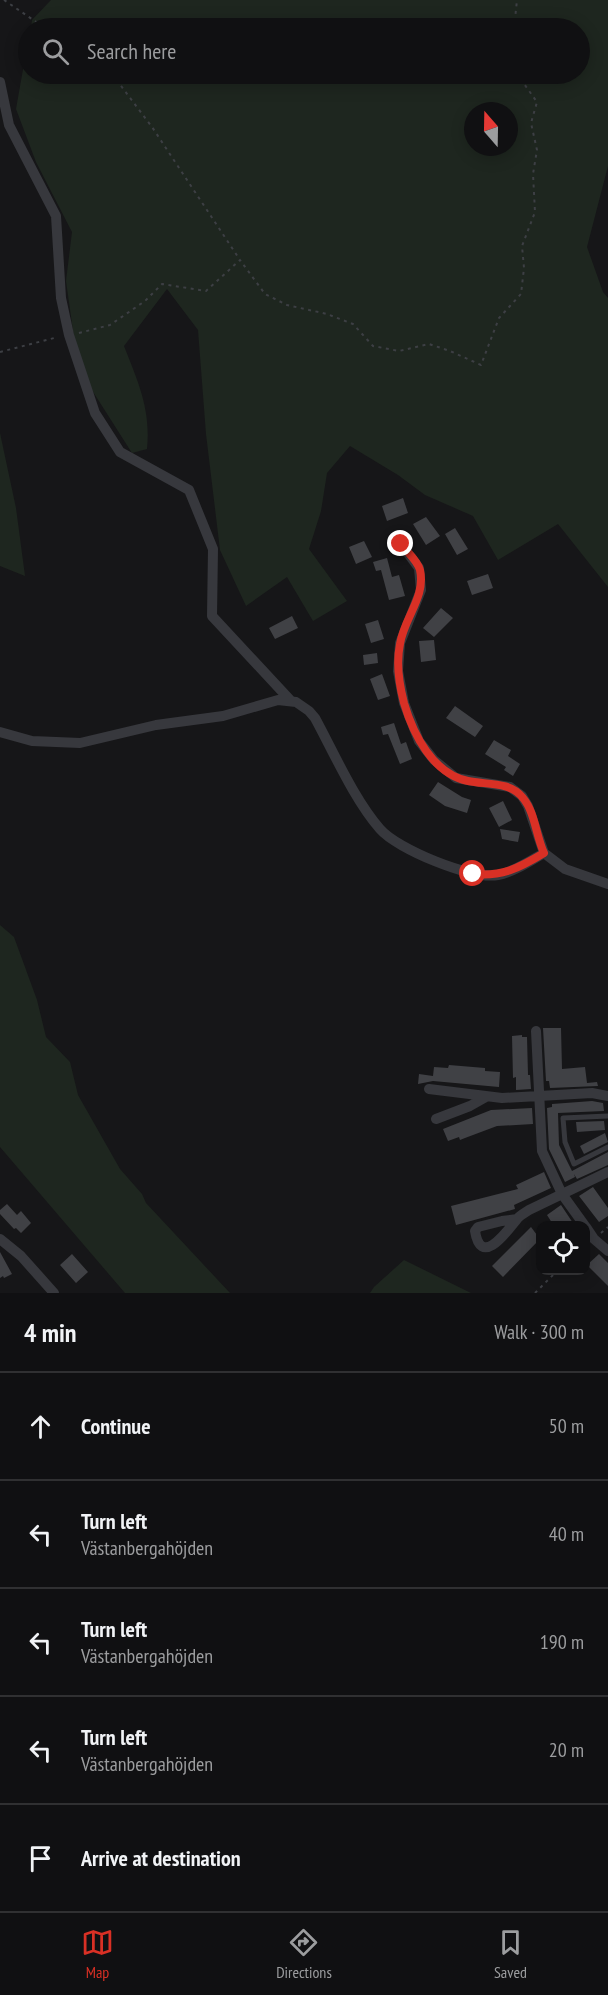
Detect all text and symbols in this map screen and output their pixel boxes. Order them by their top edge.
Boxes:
search box [18,18,590,84]
icon: search [39,35,72,68]
text: Search here [87,37,176,65]
north arrow [464,102,518,156]
route end [387,530,413,556]
route start [459,860,485,886]
map controls [536,1221,590,1275]
button: locate [536,1221,590,1275]
text: 4 min [24,1316,77,1349]
text: Walk · 300 m [494,1319,584,1345]
icon: ahead [24,1410,57,1443]
text: Continue [81,1412,151,1440]
text: 50 m [549,1413,584,1439]
text: Turn left [81,1507,147,1535]
icon: left [24,1518,57,1551]
text: 40 m [549,1521,584,1547]
text: Västanbergahöjden [81,1535,213,1561]
text: Turn left [81,1615,147,1643]
icon: left [24,1626,57,1659]
text: 190 m [540,1629,584,1655]
text: Västanbergahöjden [81,1643,213,1669]
text: Turn left [81,1723,147,1751]
icon: left [24,1734,57,1767]
text: 20 m [549,1737,584,1763]
text: Västanbergahöjden [81,1751,213,1777]
icon: arrive [24,1842,57,1875]
text: Arrive at destination [81,1844,241,1872]
tab: Map [81,1926,114,1982]
tab: Directions [276,1926,332,1982]
tab: Saved [494,1926,527,1982]

